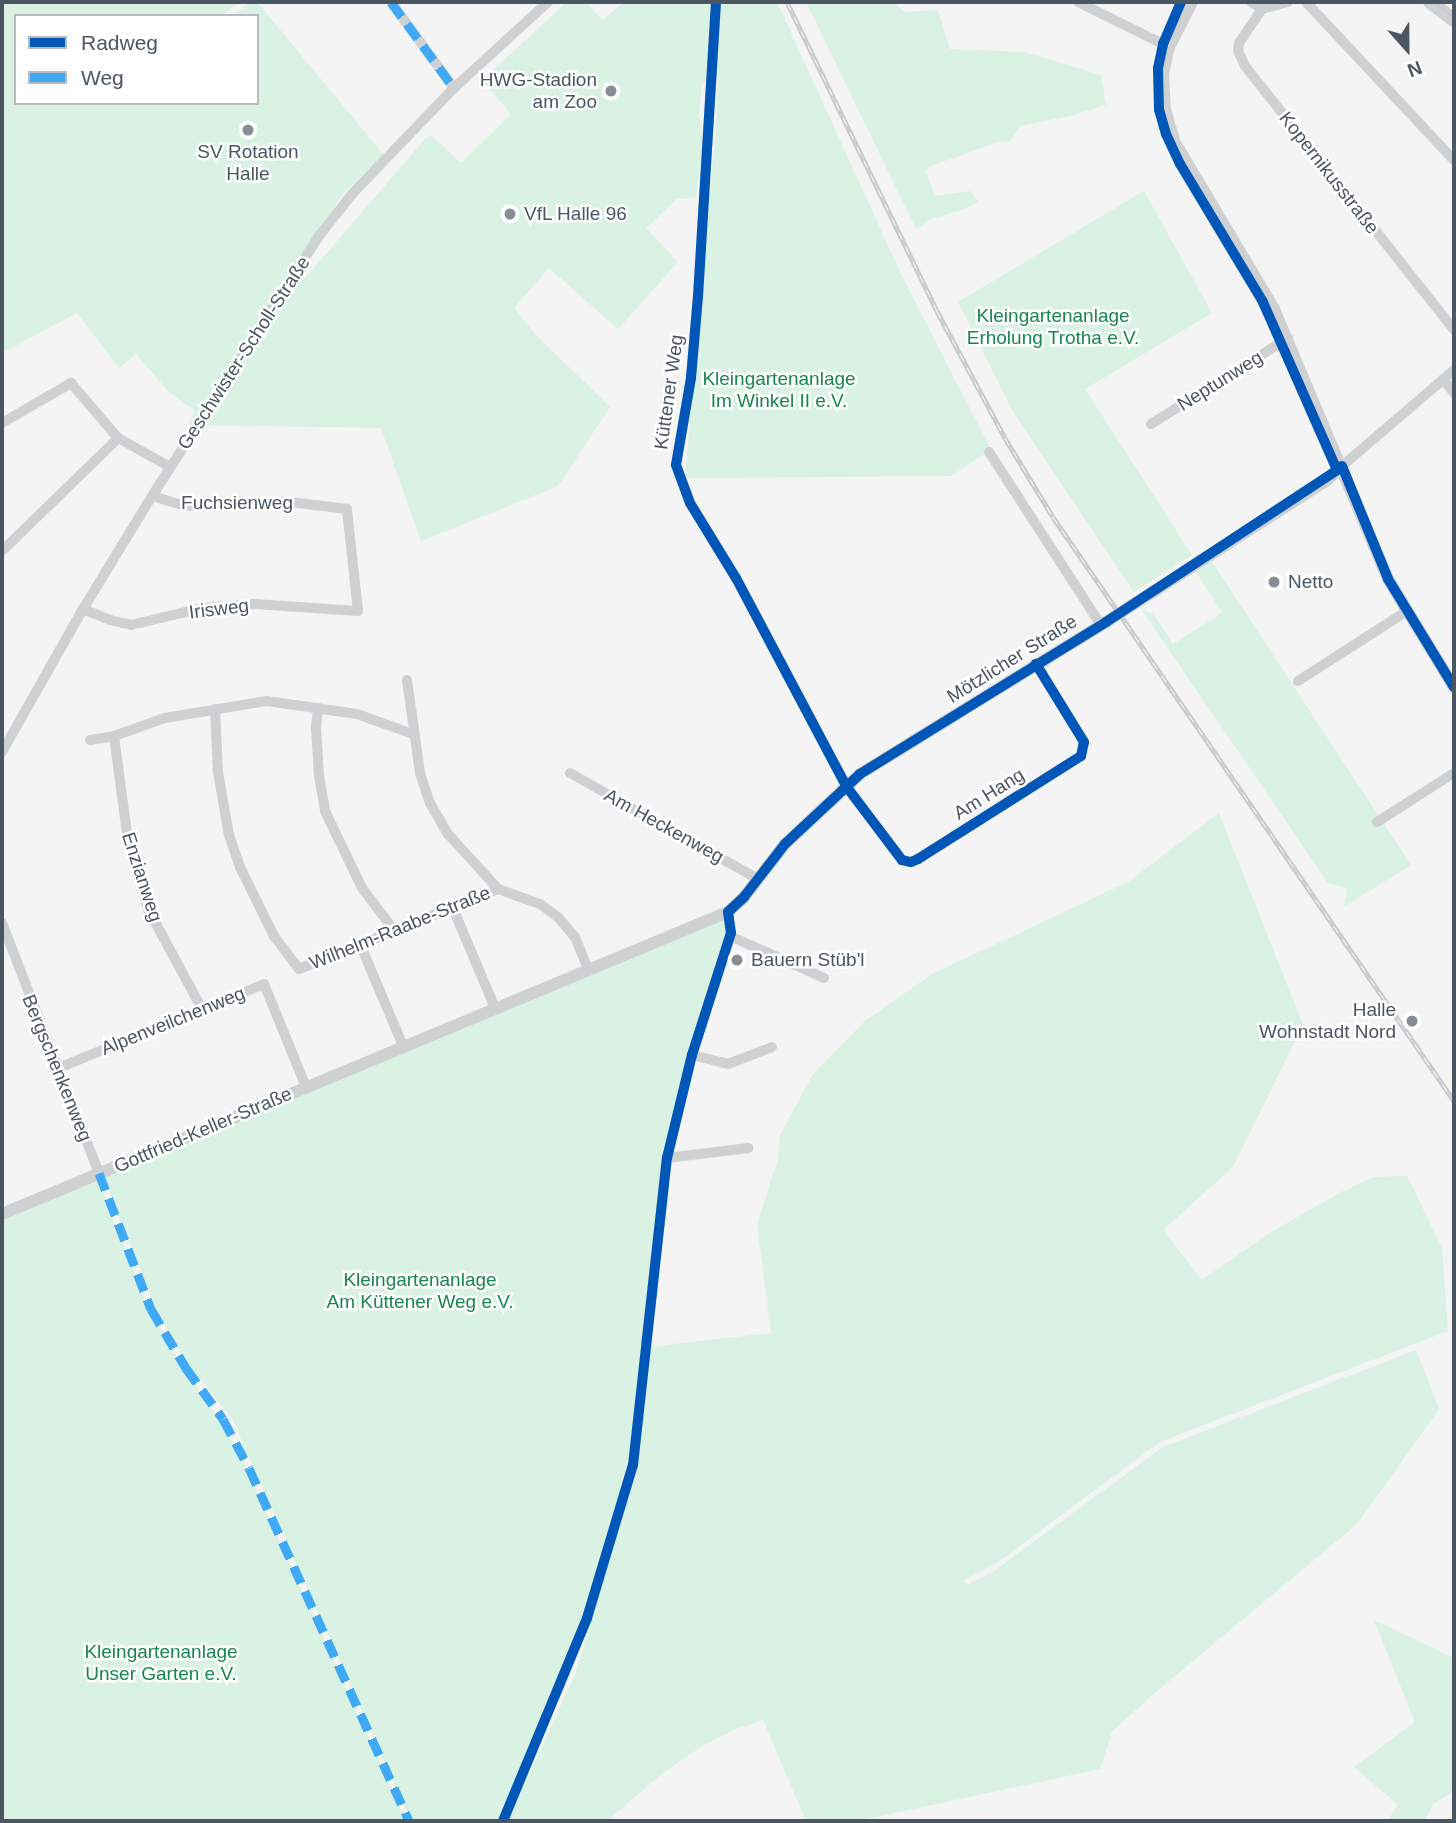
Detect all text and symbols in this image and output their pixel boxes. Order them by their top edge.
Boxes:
legend [14,14,259,105]
north arrow [1372,14,1442,84]
text: Radweg [81,31,158,54]
text: N [1405,57,1425,81]
text: Weg [81,66,124,89]
place label: HWG-Stadion am Zoo [480,69,597,113]
marker: HWG-Stadion am Zoo [603,83,619,99]
street label: Kopernikusstraße [1274,107,1384,239]
marker: SV Rotation Halle [240,122,256,138]
place label: SV Rotation Halle [197,141,299,185]
place label: VfL Halle 96 [524,203,628,225]
marker: VfL Halle 96 [502,206,518,222]
street label: Geschwister-Scholl-Straße [173,252,315,454]
park label: Kleingartenanlage Erholung Trotha e.V. [967,305,1139,349]
street label: Küttener Weg [650,333,688,451]
street label: Neptunweg [1173,346,1267,416]
park label: Kleingartenanlage Im Winkel II e.V. [702,368,856,412]
street label: Fuchsienweg [181,492,293,514]
place label: Netto [1288,571,1333,593]
marker: Netto [1266,574,1282,590]
street label: Irisweg [188,594,250,624]
street label: Mötzlicher Straße [943,610,1081,708]
street label: Am Hang [949,763,1029,825]
street label: Am Heckenweg [600,784,728,868]
street label: Enzianweg [117,829,167,925]
street label: Wilhelm-Raabe-Straße [306,881,494,975]
place label: Bauern Stüb'l [751,949,864,971]
marker: Bauern Stüb'l [729,952,745,968]
street label: Alpenveilchenweg [98,982,248,1060]
street label: Bergschenkenweg [17,991,97,1145]
place label: Halle Wohnstadt Nord [1259,999,1396,1043]
marker: Halle Wohnstadt Nord [1402,1011,1422,1031]
street label: Gottfried-Keller-Straße [111,1082,295,1178]
park label: Kleingartenanlage Am Küttener Weg e.V. [327,1269,513,1313]
park label: Kleingartenanlage Unser Garten e.V. [84,1641,238,1685]

